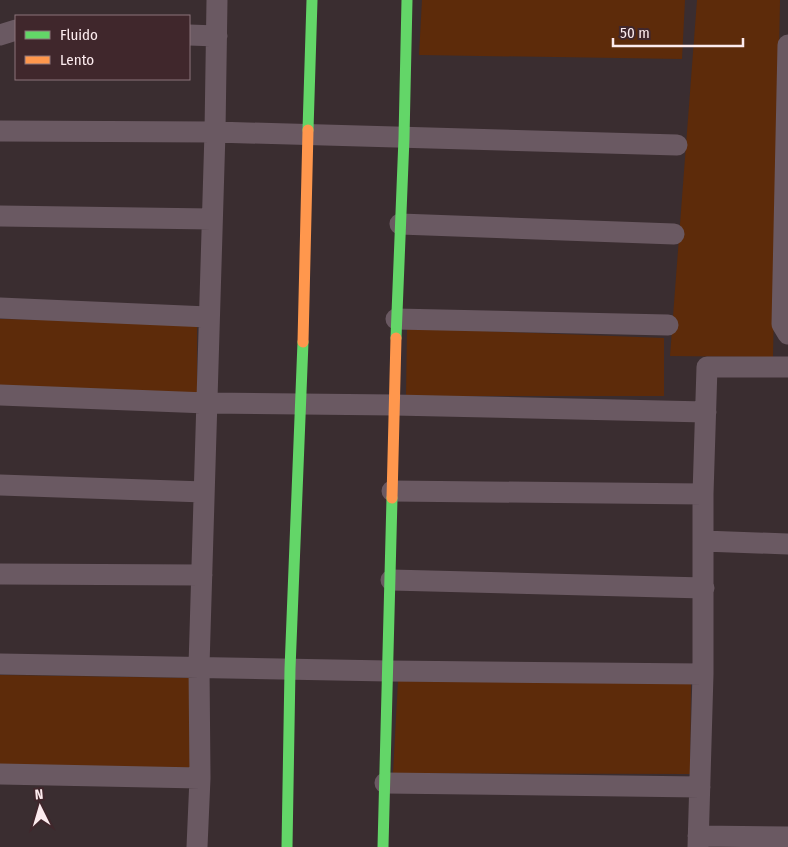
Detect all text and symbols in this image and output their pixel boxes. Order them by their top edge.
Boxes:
legend [15,15,190,80]
scale bar [613,15,743,47]
text: 50 m [620,24,650,42]
text: Fluido [60,26,98,44]
text: Lento [60,51,94,69]
north arrow [15,782,65,832]
text: N [34,786,44,803]

